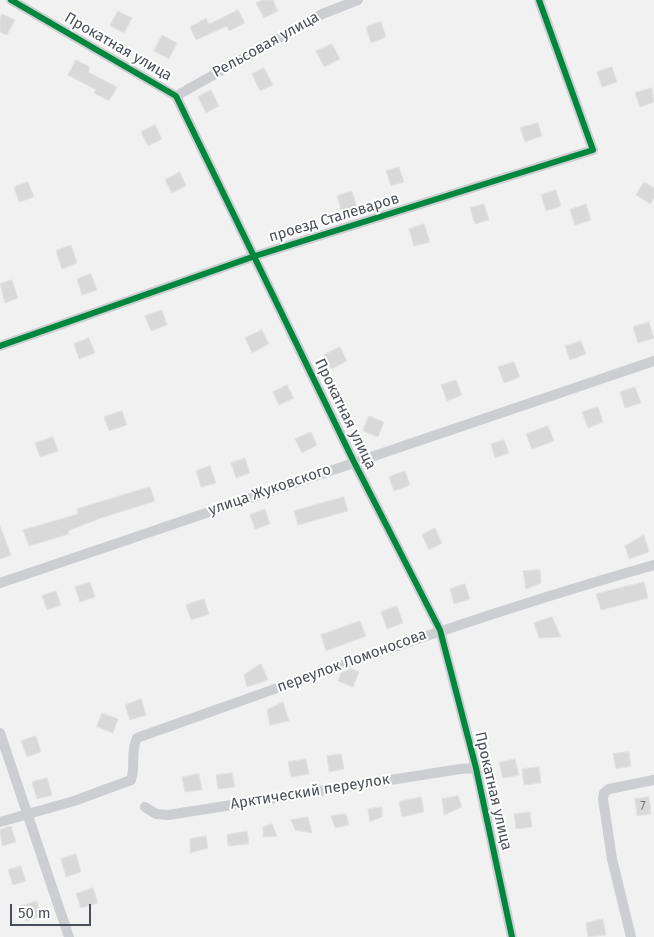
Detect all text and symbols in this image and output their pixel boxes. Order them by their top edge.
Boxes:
street label: Рельсовая улица [210,8,322,82]
street label: Прокатная улица [61,9,175,85]
street label: проезд Сталеваров [267,190,401,246]
street label: Прокатная улица [310,356,380,472]
street label: улица Жуковского [206,461,334,519]
street label: переулок Ломоносова [275,626,429,696]
street label: Прокатная улица [471,730,515,852]
street label: Арктический переулок [229,771,391,813]
house number: 7 [640,800,646,814]
scale bar [12,894,94,926]
text: 50 m [18,904,51,922]

